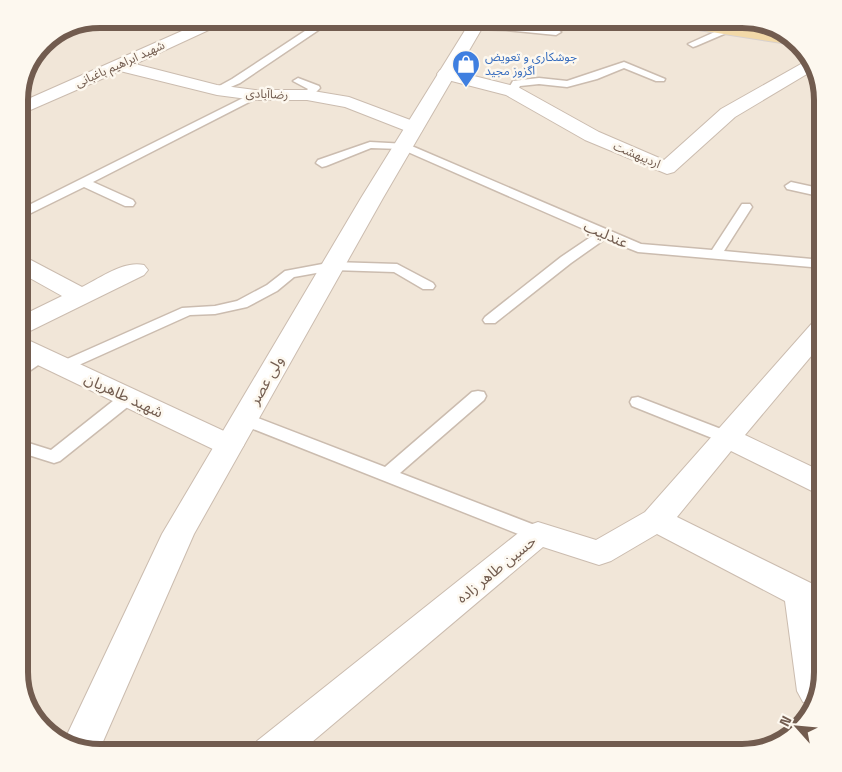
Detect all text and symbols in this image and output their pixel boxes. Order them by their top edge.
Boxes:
street label: شهید ابراهیم باغبانی [73,37,168,92]
shop icon: جوشکاری و تعویض اگزوز مجید [451,49,481,88]
place label: جوشکاری و تعویض اگزوز مجید [485,49,577,79]
street label: رضاآبادی [245,85,289,103]
street label: اردیبهشت [611,138,663,172]
street label: عندلیب [581,216,632,252]
street label: ولی عصر [244,352,288,409]
street label: شهید طاهریان [82,369,167,422]
street label: حسین طاهر زاده [452,531,540,607]
north arrow [772,702,822,752]
text: N [775,713,796,729]

